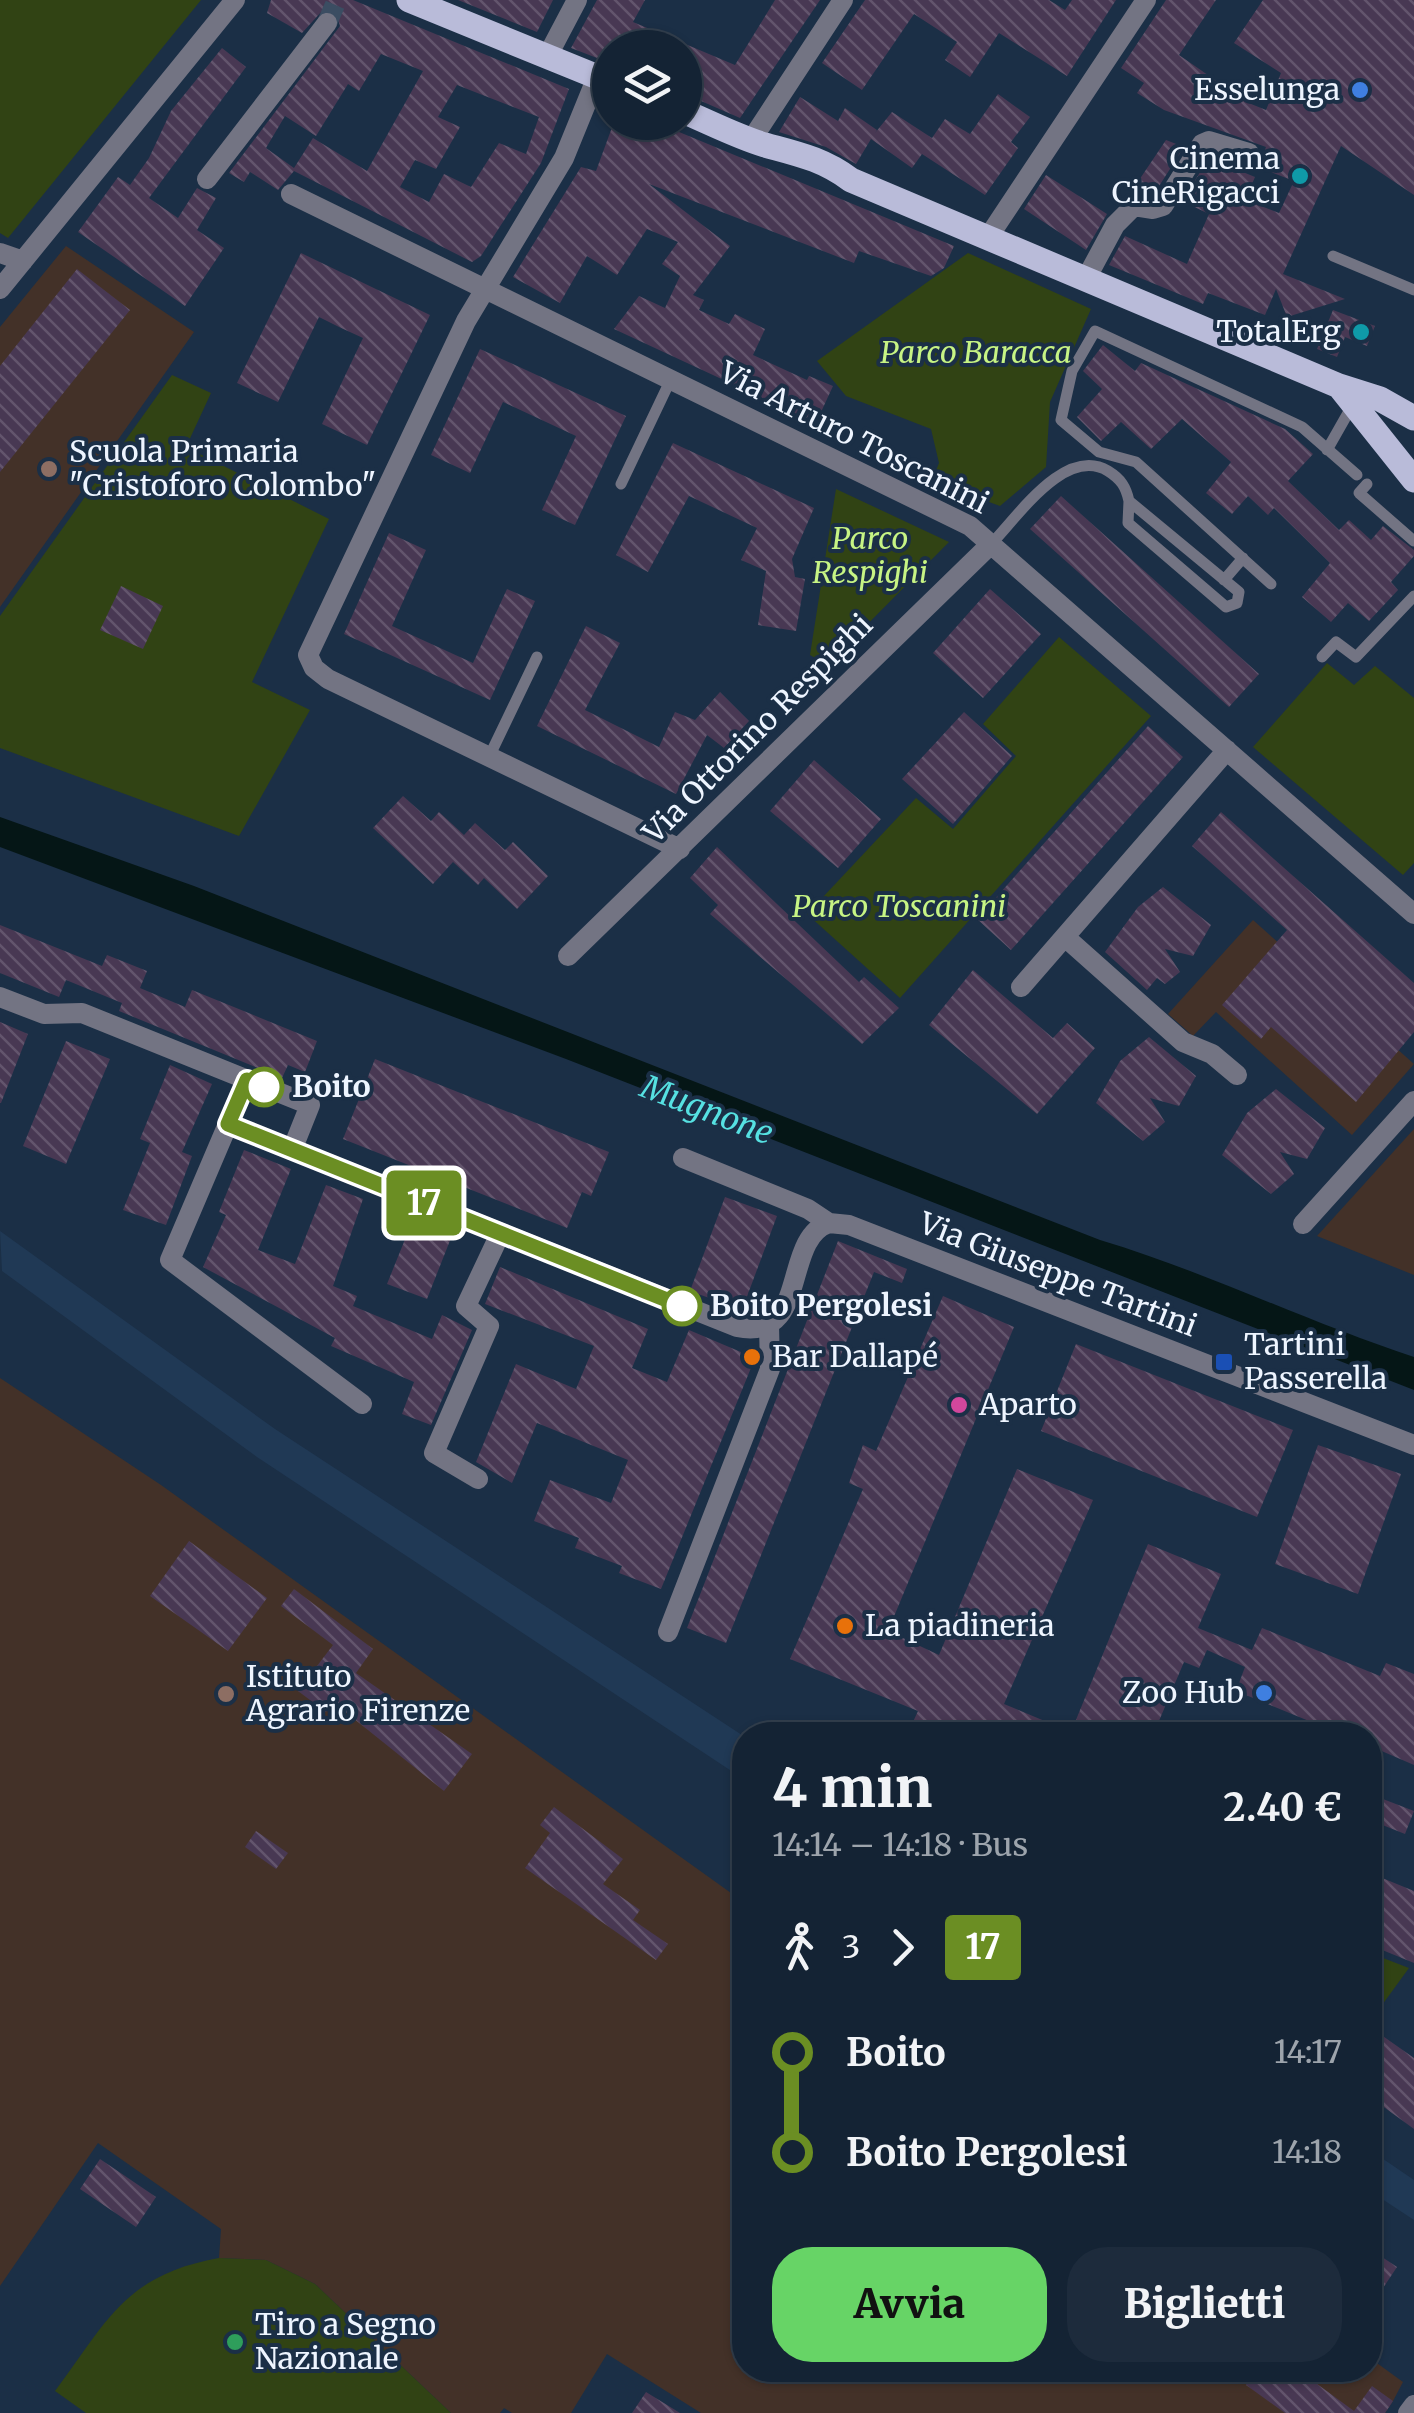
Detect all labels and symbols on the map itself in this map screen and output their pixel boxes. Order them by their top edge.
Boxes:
place label: Esselunga [1194,70,1340,108]
marker: Esselunga [1349,79,1371,101]
place label: Cinema CineRigacci [1112,139,1280,211]
marker: Cinema CineRigacci [1289,165,1311,187]
place label: TotalErg [1216,312,1341,350]
marker: TotalErg [1350,321,1372,343]
park label: Parco Baracca [880,333,1072,371]
street label: Via Arturo Toscanini [712,352,996,522]
place label: Scuola Primaria "Cristoforo Colombo" [69,432,376,504]
marker: Scuola Primaria "Cristoforo Colombo" [38,458,60,480]
park label: Parco Respighi [812,519,928,591]
street label: Via Ottorino Respighi [634,606,880,852]
park label: Parco Toscanini [792,887,1006,925]
water label: Mugnone [633,1066,779,1153]
place label: Boito [292,1067,371,1105]
marker: Boito [245,1068,283,1106]
line badge: 17 [379,1170,469,1236]
street label: Via Giuseppe Tartini [913,1203,1203,1345]
place label: Boito Pergolesi [710,1286,932,1324]
marker: Boito Pergolesi [663,1287,701,1325]
place label: Tartini Passerella [1244,1325,1387,1397]
place label: Bar Dallapé [772,1337,938,1375]
marker: Bar Dallapé [741,1346,763,1368]
marker: Tartini Passerella [1213,1351,1235,1373]
place label: Aparto [978,1385,1077,1423]
marker: Aparto [948,1394,970,1416]
place label: La piadineria [865,1606,1055,1644]
marker: La piadineria [834,1615,856,1637]
place label: Istituto Agrario Firenze [245,1657,470,1729]
place label: Zoo Hub [1122,1673,1244,1711]
marker: Zoo Hub [1253,1682,1275,1704]
marker: Istituto Agrario Firenze [215,1683,237,1705]
place label: Tiro a Segno Nazionale [255,2305,436,2377]
marker: Tiro a Segno Nazionale [224,2331,246,2353]

